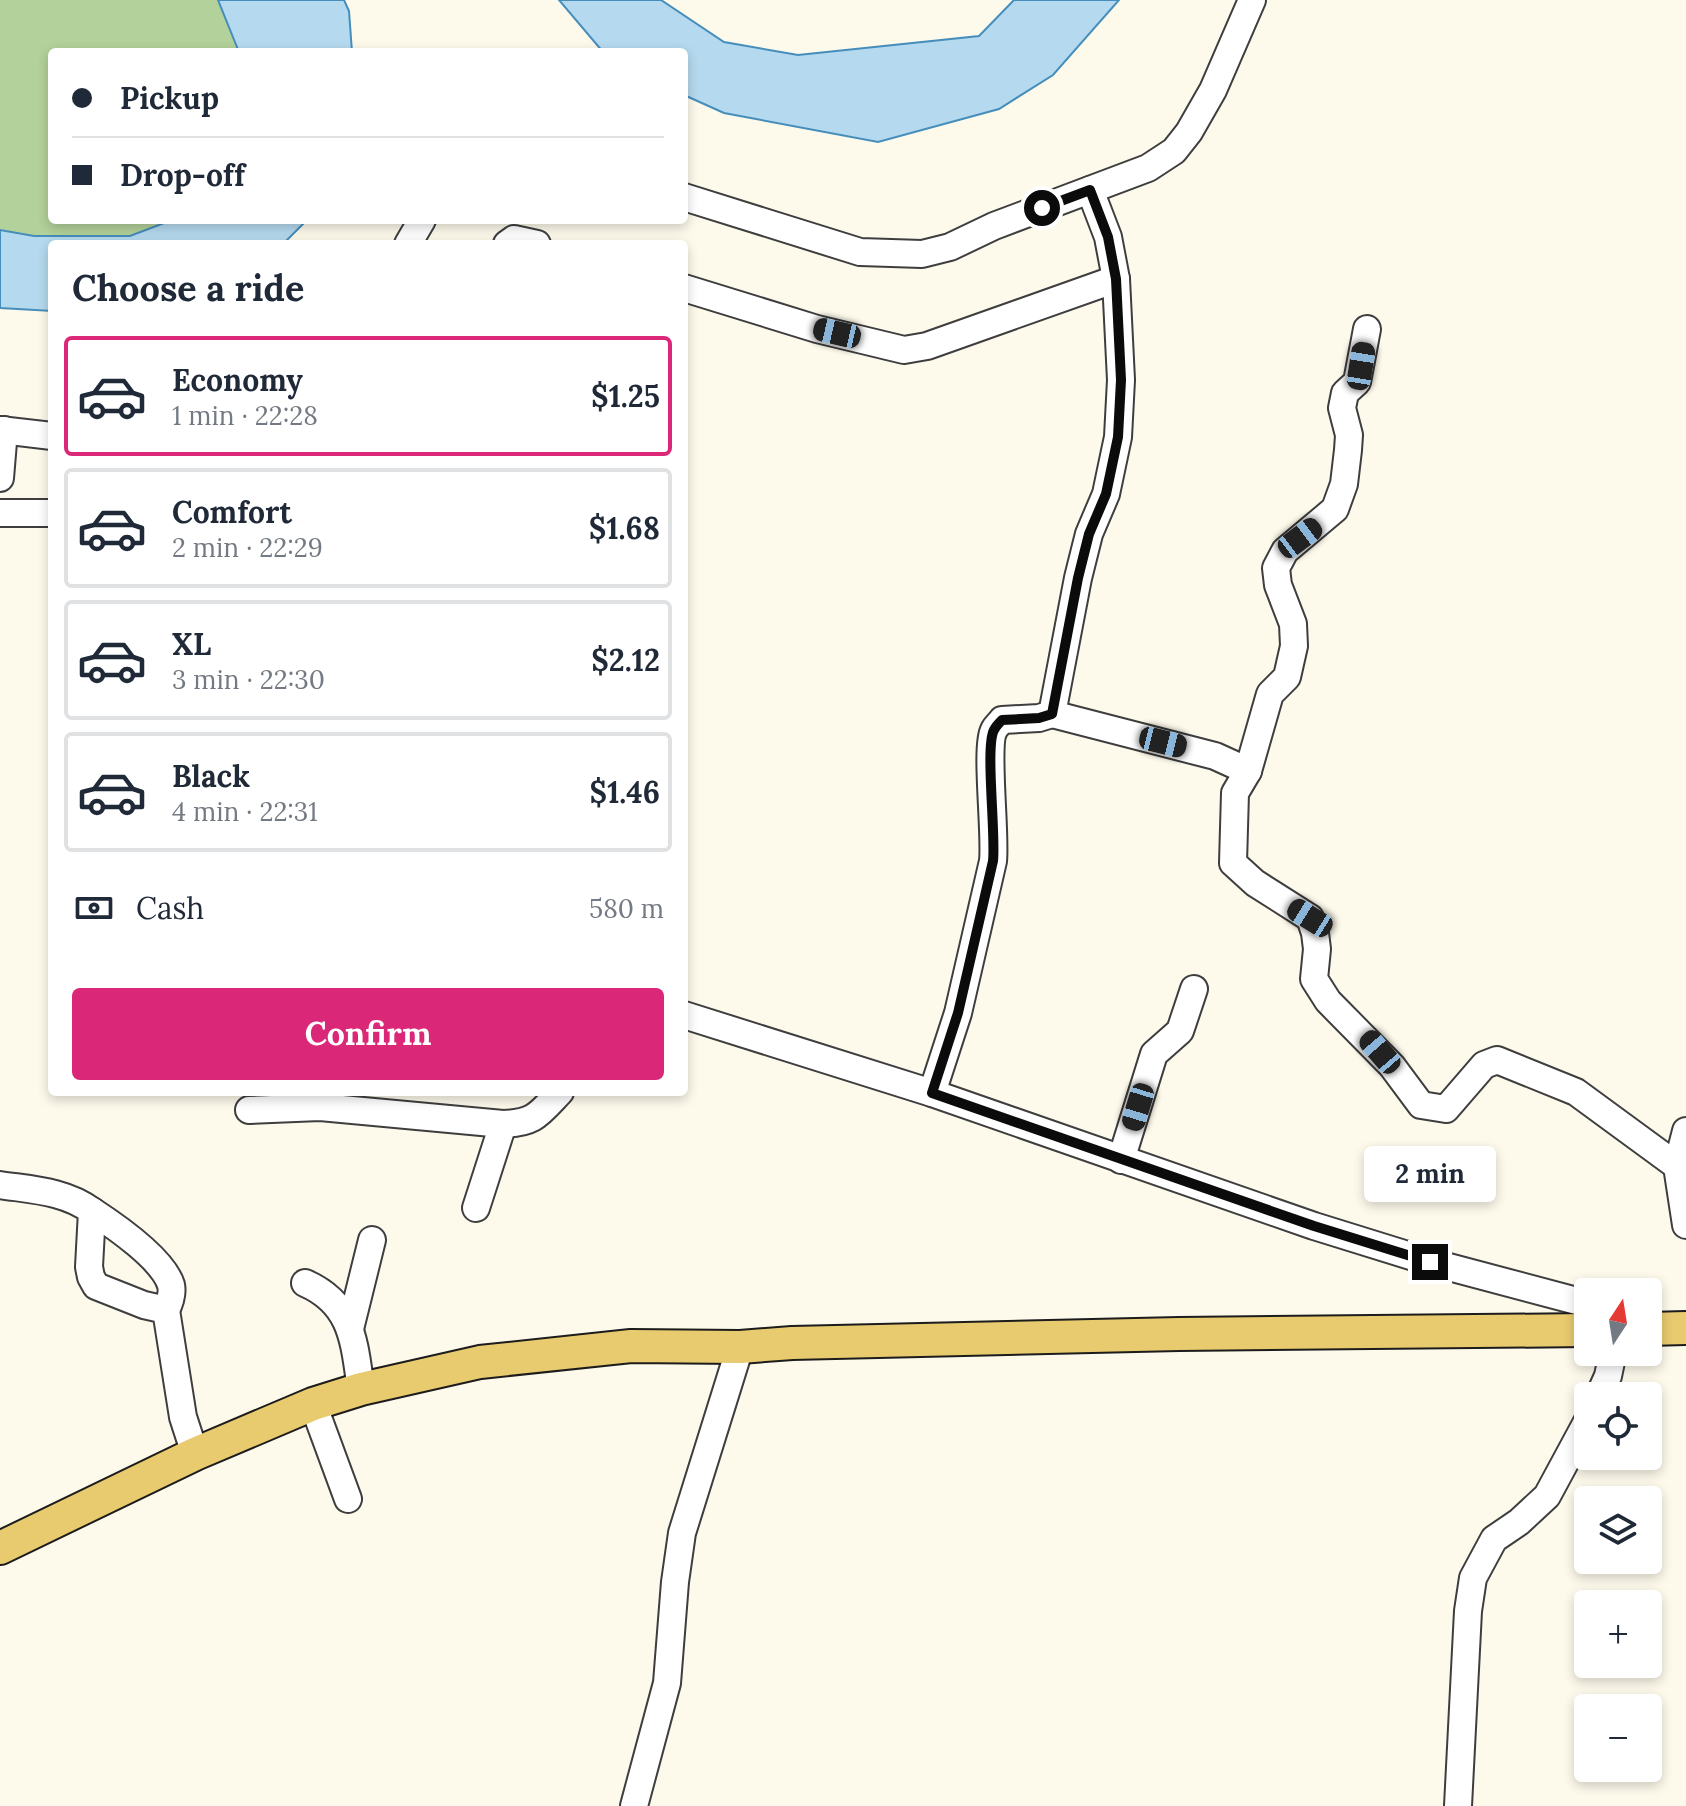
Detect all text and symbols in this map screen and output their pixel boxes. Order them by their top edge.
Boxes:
text: Pickup [120,79,219,117]
text: Drop-off [120,156,245,194]
route start [1024,190,1060,226]
text: Choose a ride [72,265,304,311]
car [811,316,863,350]
car [1345,340,1377,392]
icon: car [76,360,148,432]
text: Economy [172,361,303,399]
text: $1.25 [591,377,660,415]
text: 1 min · 22:28 [172,399,318,432]
icon: car [76,492,148,564]
text: Comfort [172,493,292,531]
text: $1.68 [589,509,660,547]
car [1274,514,1326,562]
text: 2 min · 22:29 [172,531,323,564]
icon: car [76,624,148,696]
text: XL [172,625,211,663]
text: $2.12 [591,641,660,679]
text: 3 min · 22:30 [172,663,325,696]
car [1137,725,1189,759]
icon: car [76,756,148,828]
text: Black [172,757,250,795]
text: $1.46 [590,773,660,811]
text: 4 min · 22:31 [172,795,318,828]
icon: cash [72,886,116,930]
text: Cash [136,889,204,927]
text: 580 m [589,892,664,925]
car [1283,895,1337,941]
button: Confirm [72,988,664,1080]
car [1355,1026,1405,1078]
car [1120,1081,1156,1133]
callout: 2 min [1364,1146,1496,1202]
text: 2 min [1395,1157,1465,1190]
route end [1412,1244,1448,1280]
north arrow [1574,1278,1662,1366]
map controls [1574,1278,1662,1782]
button: locate [1574,1382,1662,1470]
button: layers [1574,1486,1662,1574]
button: + [1574,1590,1662,1678]
button: − [1574,1694,1662,1782]

